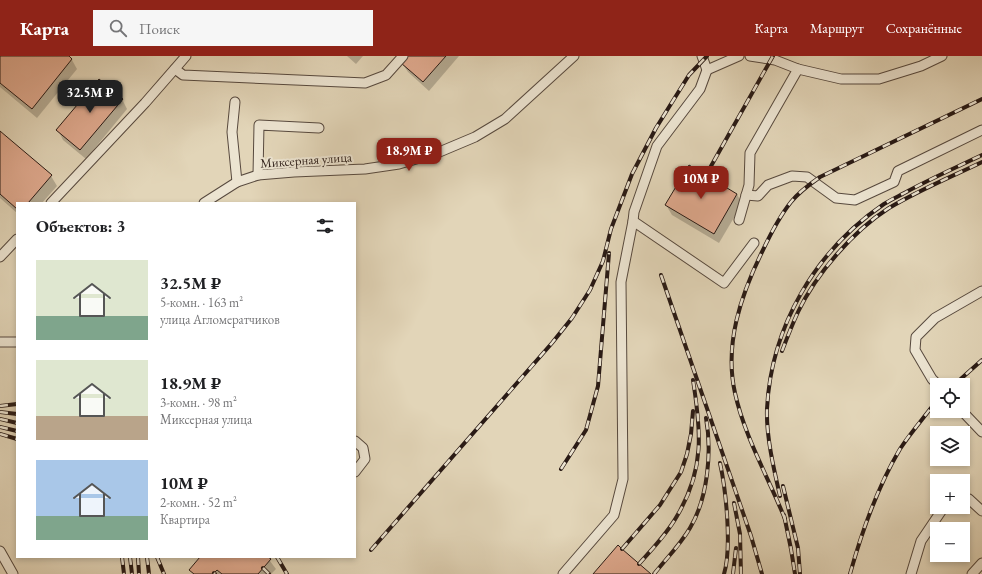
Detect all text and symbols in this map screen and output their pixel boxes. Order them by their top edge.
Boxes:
search box [93,10,373,46]
text: Карта [20,16,69,41]
icon: search [107,17,129,39]
text: Поиск [139,19,180,38]
text: Карта [755,19,788,37]
text: Маршрут [810,19,864,37]
text: Сохранённые [886,19,962,37]
pin: 32.5M ₽ [53,80,127,114]
text: 32.5M ₽ [67,84,113,101]
pin: 18.9M ₽ [372,138,446,172]
text: 18.9M ₽ [386,142,432,159]
street label: Миксерная улица [259,148,353,172]
pin: 10M ₽ [673,166,729,200]
text: 10M ₽ [683,170,719,187]
text: Объектов: 3 [36,215,126,237]
icon: filters [314,215,336,237]
text: 32.5M ₽ [160,272,221,294]
icon: home [68,276,116,324]
text: 5-комн. · 163 m² [160,294,243,311]
text: улица Агломератчиков [160,311,280,328]
text: 18.9M ₽ [160,372,221,394]
icon: home [68,376,116,424]
map controls [930,378,970,562]
button: locate [930,378,970,418]
text: 3-комн. · 98 m² [160,394,237,411]
text: Миксерная улица [160,411,252,428]
button: layers [930,426,970,466]
text: 10M ₽ [160,472,208,494]
button: + [930,474,970,514]
icon: home [68,476,116,524]
text: 2-комн. · 52 m² [160,494,237,511]
text: Квартира [160,511,210,528]
button: − [930,522,970,562]

